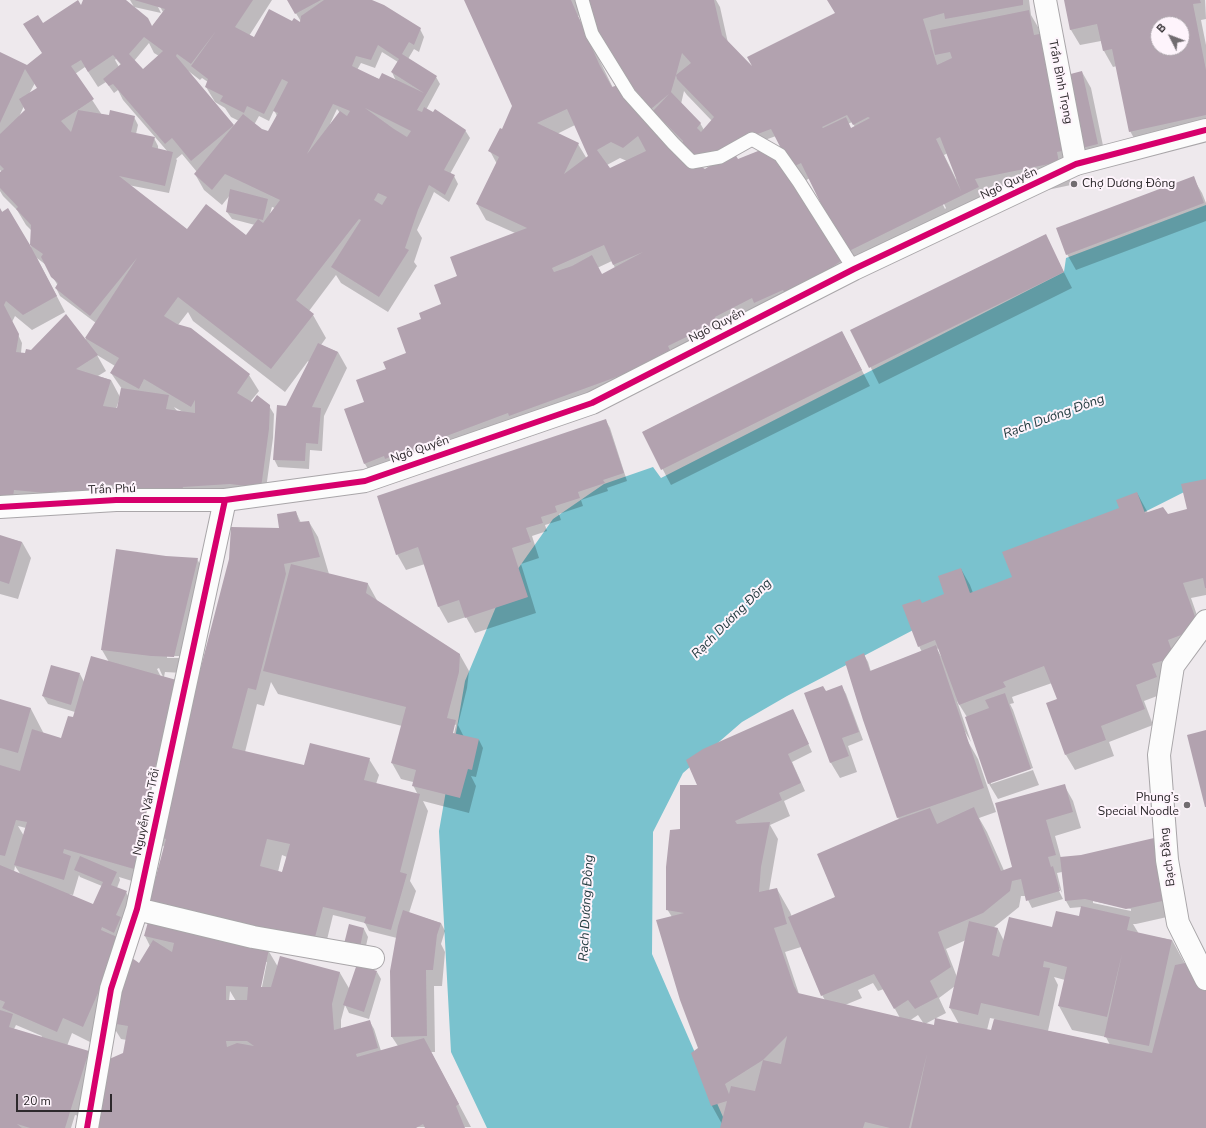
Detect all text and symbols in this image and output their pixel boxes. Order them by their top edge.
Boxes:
north arrow [1150,16,1190,56]
text: B [1153,20,1170,36]
street label: Trần Bình Trọng [1045,39,1075,125]
street label: Ngô Quyền [978,165,1040,203]
place label: Chợ Dương Đông [1082,177,1175,191]
marker: Chợ Dương Đông [1069,179,1079,189]
street label: Ngô Quyền [687,306,747,346]
water label: Rạch Dương Đông [1001,391,1107,443]
street label: Ngô Quyền [389,433,451,467]
street label: Trần Phú [88,482,136,498]
water label: Rạch Dương Đông [689,576,775,662]
street label: Nguyễn Văn Trỗi [131,767,163,857]
place label: Phung’s Special Noodle [1098,791,1179,819]
marker: Phung’s Special Noodle [1182,800,1192,810]
street label: Bạch Đằng [1157,827,1179,887]
water label: Rạch Dương Đông [576,854,598,962]
scale bar [18,1086,114,1112]
text: 20 m [23,1093,51,1109]

